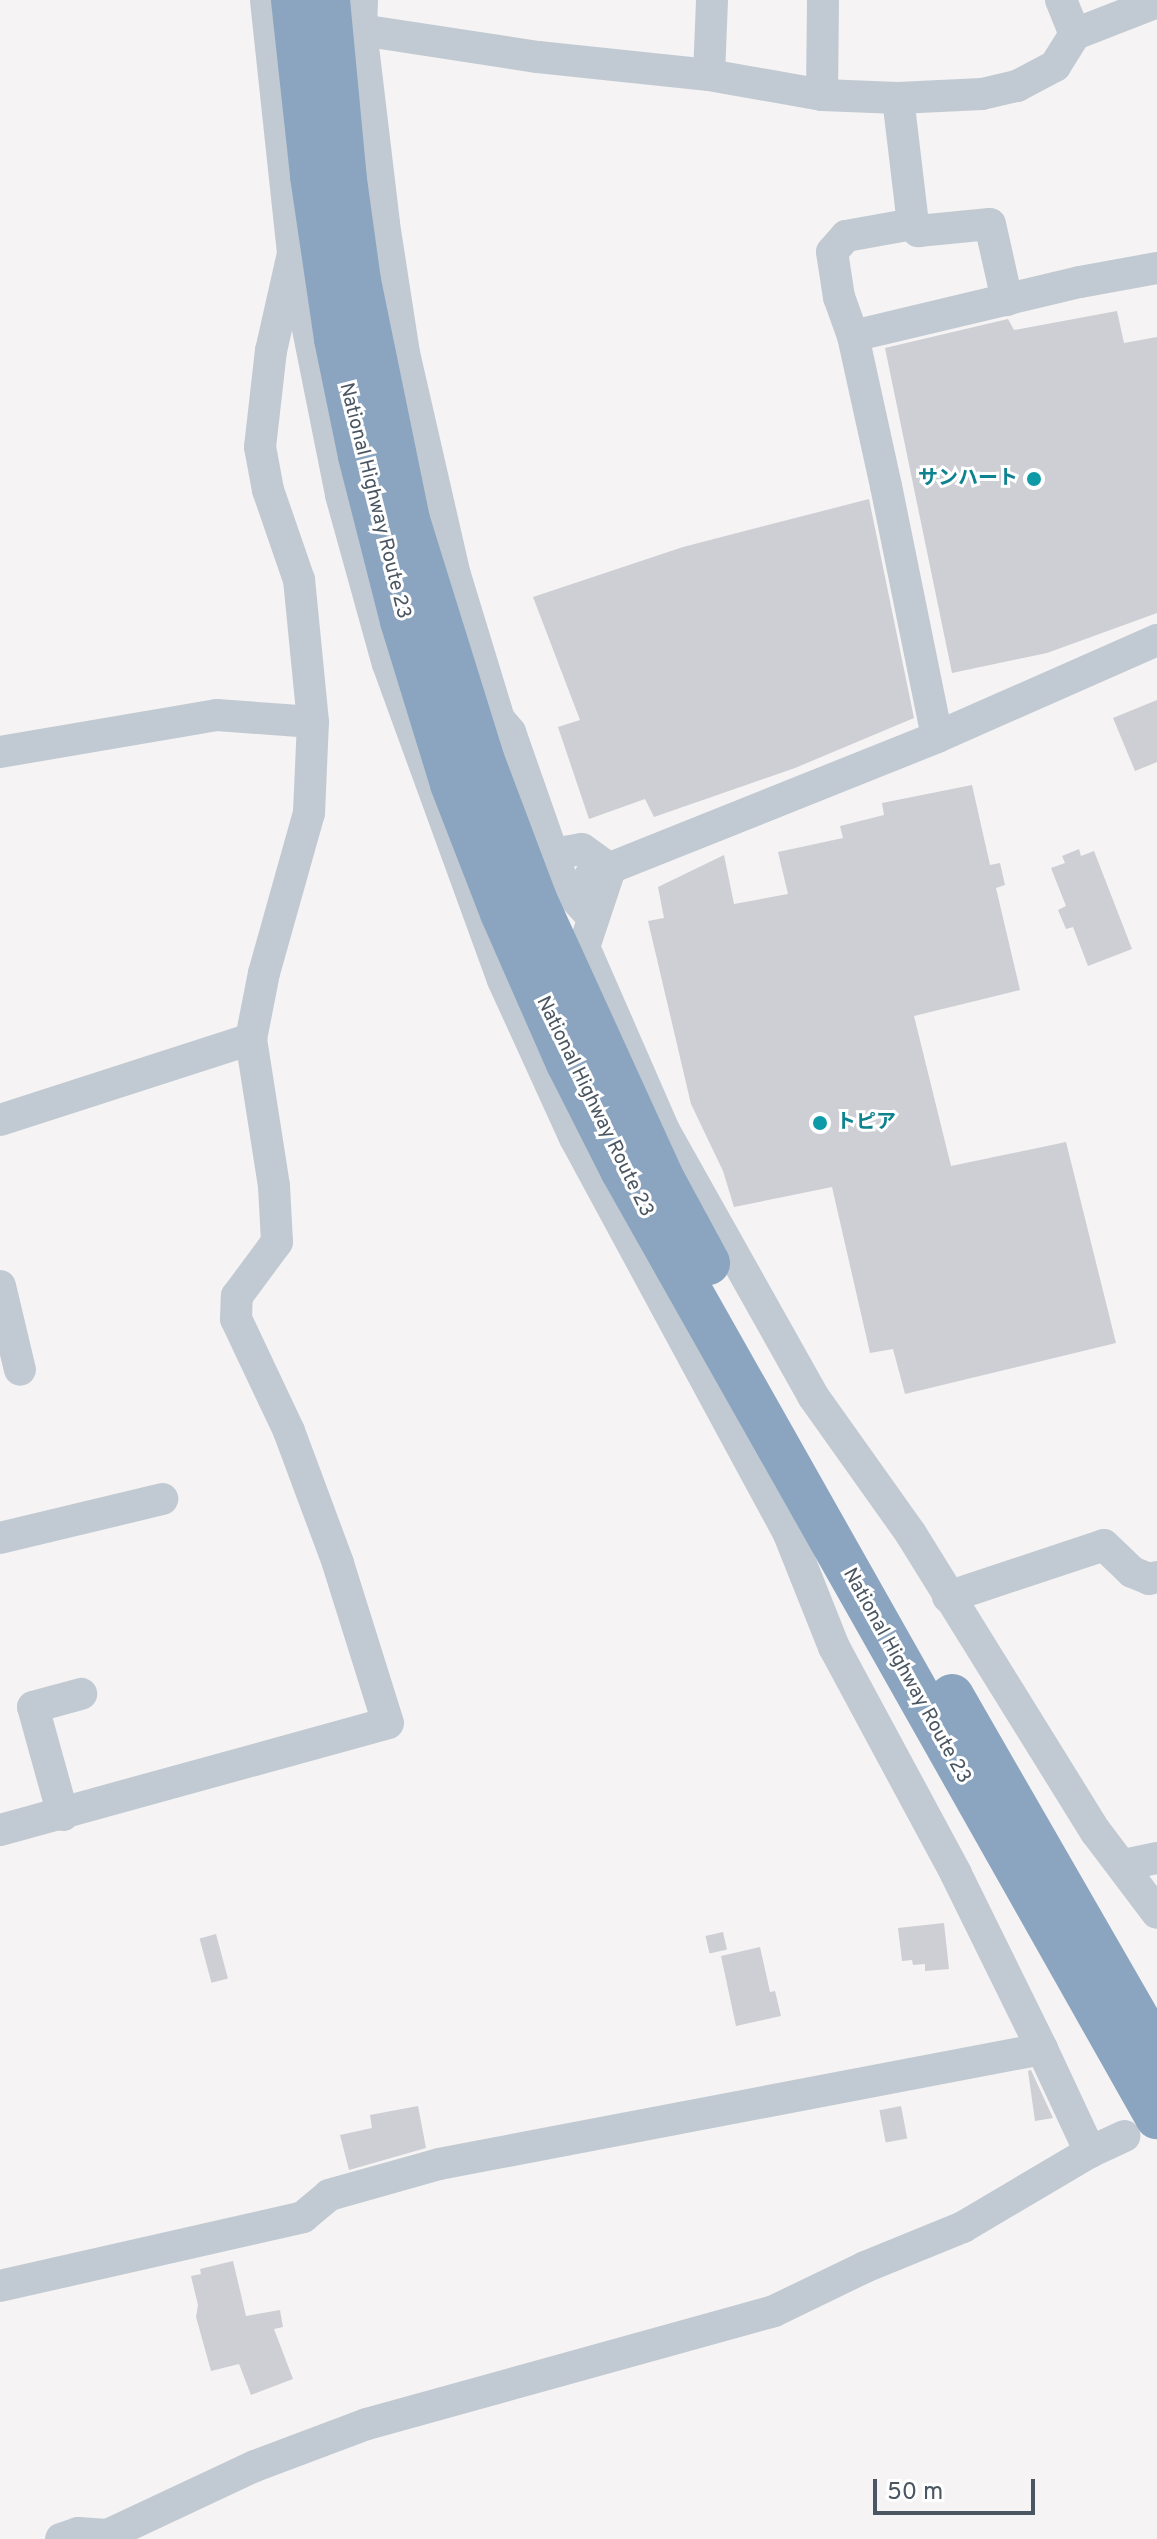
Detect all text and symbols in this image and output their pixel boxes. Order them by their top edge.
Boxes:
street label: National Highway Route 23 [333,380,415,622]
place label: サンハート [918,467,1018,491]
marker: サンハート [1025,470,1043,488]
street label: National Highway Route 23 [530,993,658,1221]
place label: トピア [836,1111,896,1135]
marker: トピア [811,1114,829,1132]
street label: National Highway Route 23 [837,1564,975,1788]
scale bar [877,2463,1039,2513]
text: 50 m [887,2478,943,2508]

